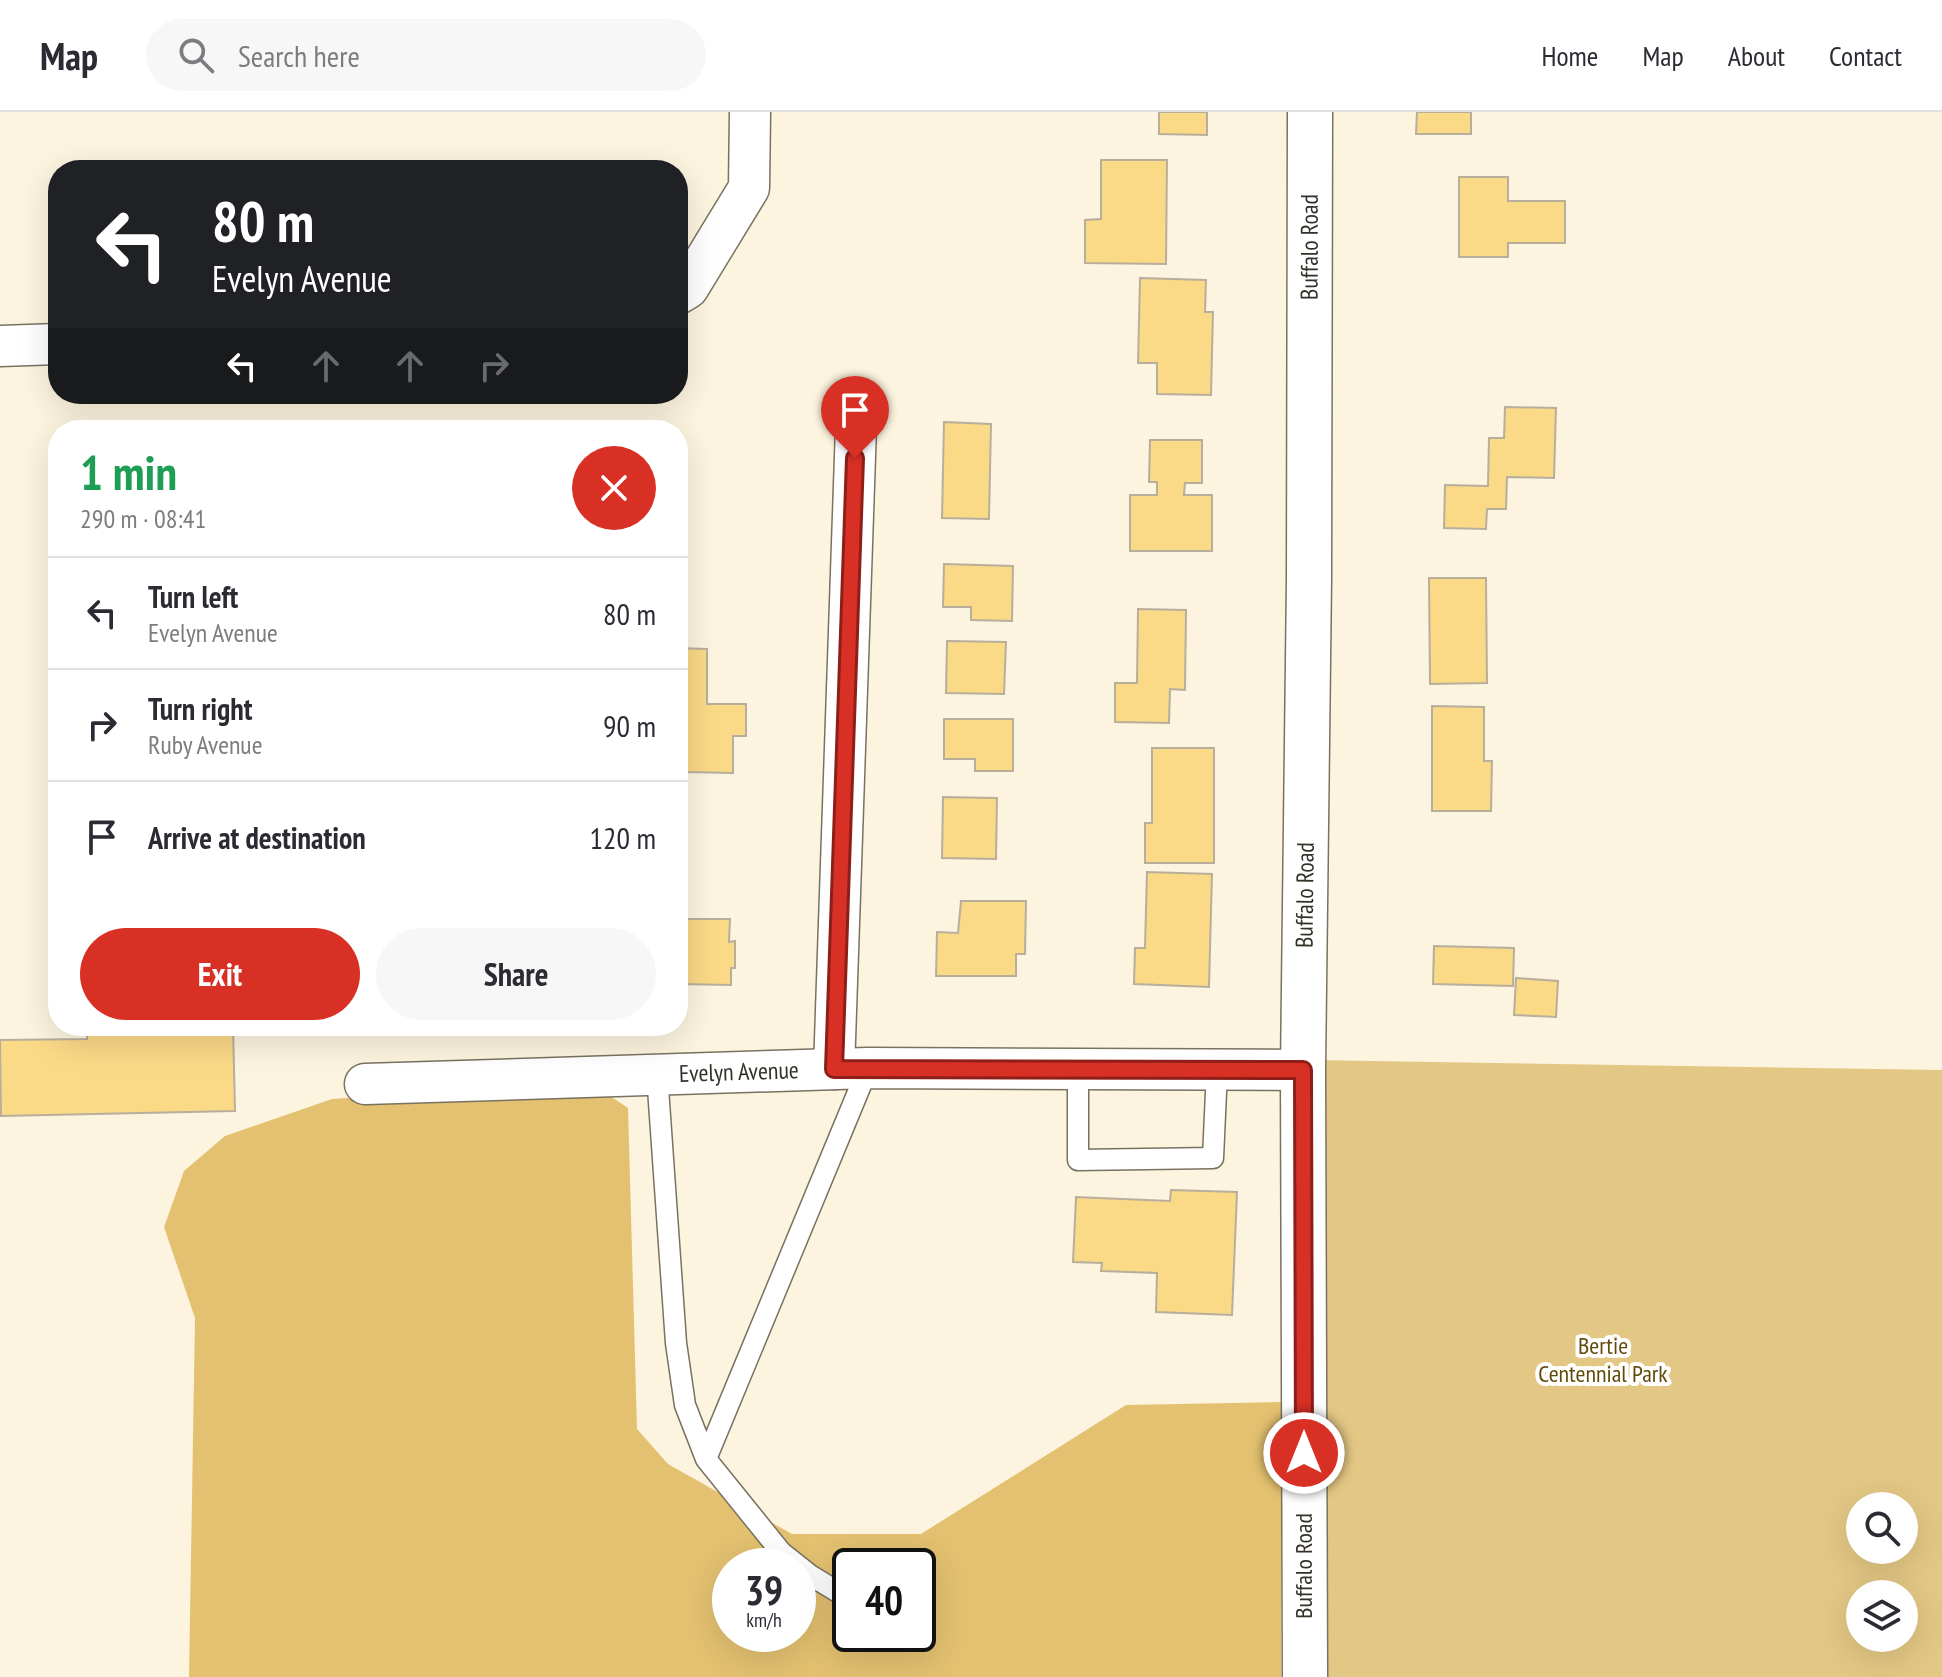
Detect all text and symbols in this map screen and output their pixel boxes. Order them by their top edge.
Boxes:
search box [146,19,706,91]
text: Map [40,31,98,80]
icon: search [174,33,218,77]
text: Search here [238,36,360,75]
text: Home [1542,37,1598,74]
text: Map [1642,37,1684,74]
text: About [1728,37,1785,74]
text: Contact [1829,37,1902,74]
text: 80 m [212,185,314,257]
icon: left [80,192,184,296]
street label: Buffalo Road [1294,194,1325,300]
text: Evelyn Avenue [212,255,392,302]
icon: left [220,344,264,388]
icon: ahead [304,344,348,388]
icon: ahead [388,344,432,388]
icon: right [472,344,516,388]
pin [821,376,889,458]
icon: arrive [833,388,877,432]
text: 1 min [80,441,177,503]
button: close [572,446,656,530]
text: 290 m · 08:41 [80,502,206,535]
text: Turn left [148,577,238,616]
icon: left [80,591,124,635]
text: 80 m [603,594,656,633]
text: Evelyn Avenue [148,616,278,649]
text: Turn right [148,689,252,728]
icon: right [80,703,124,747]
text: 90 m [603,706,656,745]
text: Ruby Avenue [148,728,262,761]
icon: arrive [80,815,124,859]
text: Arrive at destination [148,818,366,857]
text: 120 m [590,818,656,857]
street label: Buffalo Road [1288,842,1321,948]
button: Exit [80,928,360,1020]
button: Share [376,928,656,1020]
street label: Evelyn Avenue [678,1054,799,1089]
park label: Bertie Centennial Park [1538,1330,1668,1389]
position arrow [1262,1411,1346,1495]
map controls [1846,1492,1918,1652]
button: search [1846,1492,1918,1564]
street label: Buffalo Road [1288,1513,1319,1619]
speed limit sign: 40 [832,1548,936,1652]
text: 39 [745,1564,783,1616]
button: layers [1846,1580,1918,1652]
text: km/h [746,1607,782,1633]

